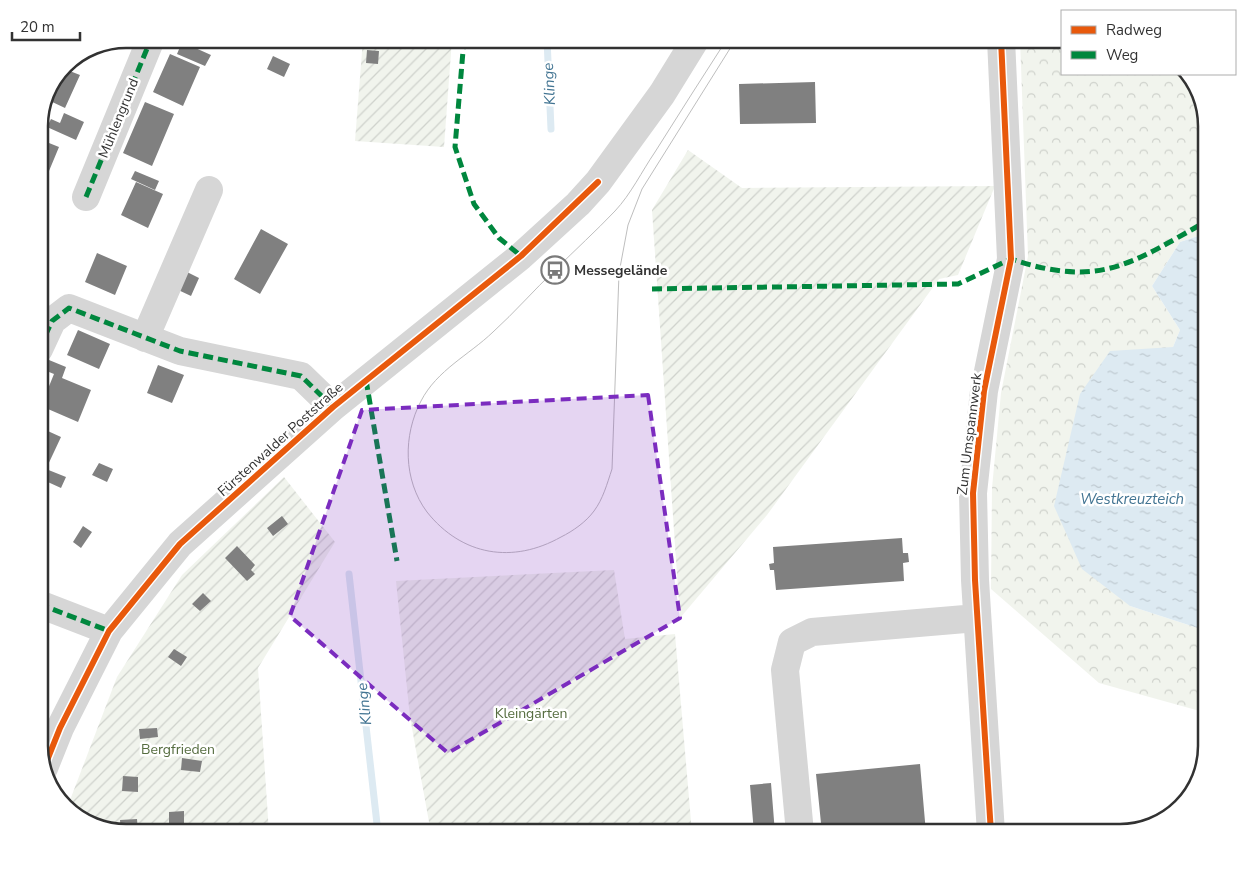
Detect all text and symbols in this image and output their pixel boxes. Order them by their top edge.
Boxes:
scale bar [12,10,80,42]
legend [1061,10,1236,75]
text: 20 m [20,17,55,37]
text: Radweg [1106,20,1162,40]
text: Weg [1106,45,1138,65]
water label: Klinge [538,62,560,106]
street label: Mühlengrund [94,75,143,161]
bus stop icon: Messegelände [540,255,570,285]
place label: Messegelände [574,261,668,280]
street label: Zum Umspannwerk [953,371,987,496]
street label: Fürstenwalder Poststraße [214,378,347,501]
water label: Westkreuzteich [1080,489,1184,509]
water label: Klinge [352,682,376,726]
park label: Kleingärten [495,704,567,723]
park label: Bergfrieden [141,740,215,759]

